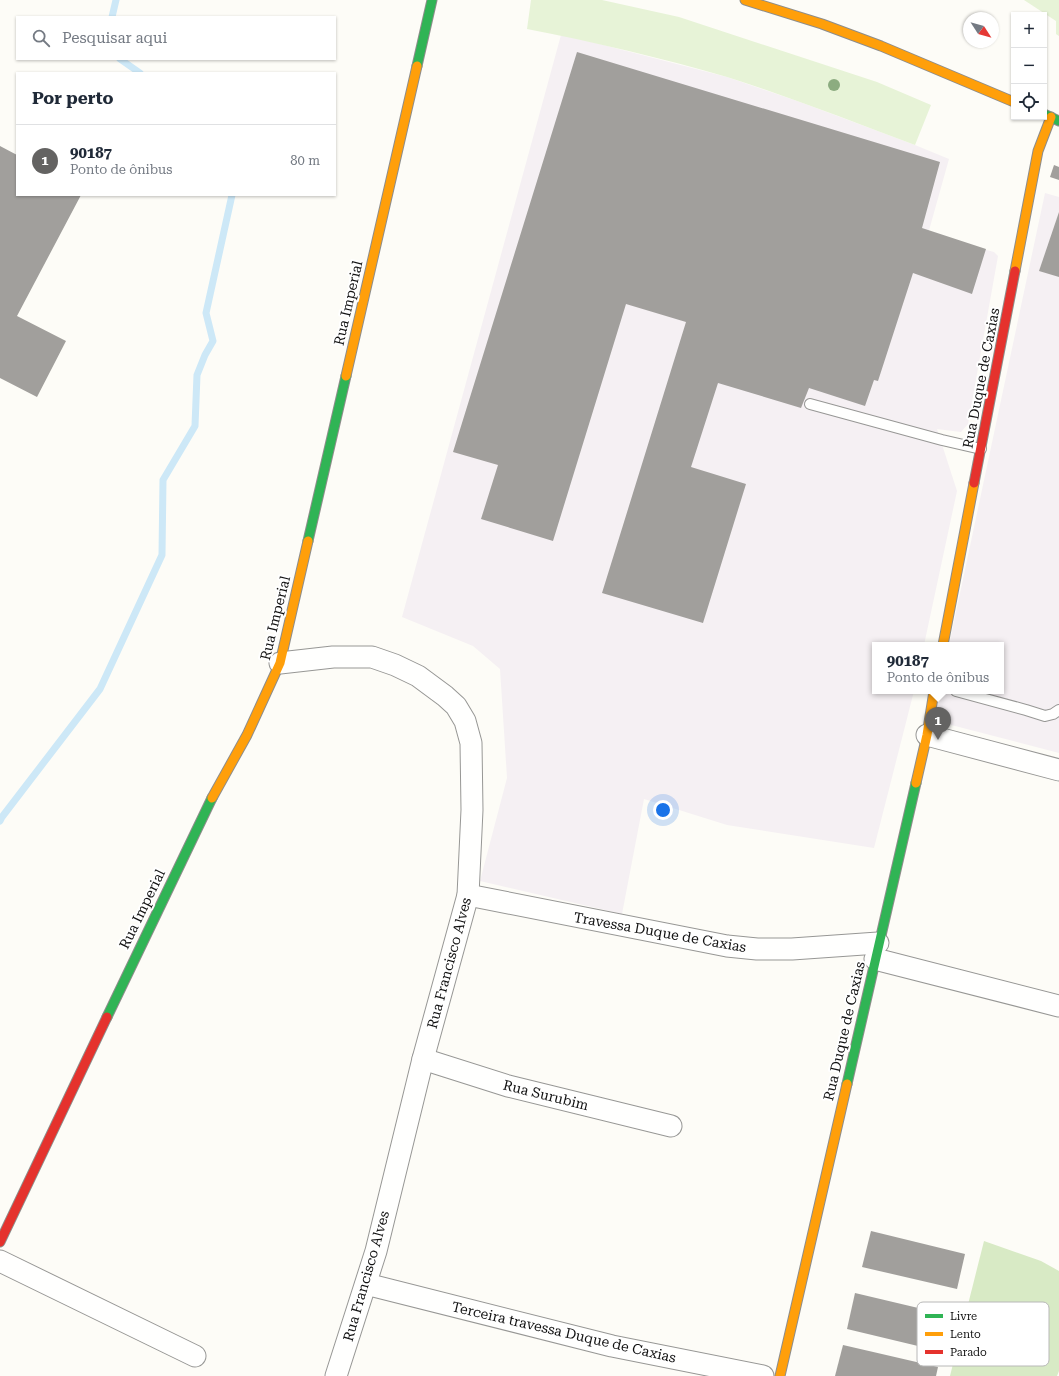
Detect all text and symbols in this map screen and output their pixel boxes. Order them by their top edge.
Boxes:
north arrow [963,12,999,48]
map controls [1011,12,1047,120]
button: + [1011,12,1047,48]
search box [16,16,336,60]
icon: search [30,27,52,49]
text: Pesquisar aqui [62,29,167,47]
button: − [1011,48,1047,84]
button: locate [1011,84,1047,120]
text: Por perto [32,88,113,108]
text: 90187 [70,144,112,162]
text: 1 [41,153,49,168]
text: 80 m [290,153,320,168]
text: Ponto de ônibus [70,162,172,177]
street label: Rua Imperial [330,258,366,347]
street label: Rua Duque de Caxias [960,306,1003,449]
street label: Rua Imperial [257,574,293,662]
popup [872,642,1004,694]
text: 90187 [887,652,929,670]
text: Ponto de ônibus [887,670,989,685]
pin: 1 [925,707,951,740]
your location [653,800,673,820]
street label: Rua Imperial [116,866,168,951]
street label: Rua Francisco Alves [424,895,474,1030]
street label: Travessa Duque de Caxias [572,909,748,955]
street label: Rua Duque de Caxias [820,959,868,1102]
street label: Rua Surubim [502,1077,591,1113]
street label: Rua Francisco Alves [340,1208,392,1343]
street label: Terceira travessa Duque de Caxias [450,1298,678,1366]
legend [917,1302,1049,1366]
text: Livre [950,1310,977,1323]
text: Lento [950,1328,981,1341]
text: Parado [950,1346,987,1359]

